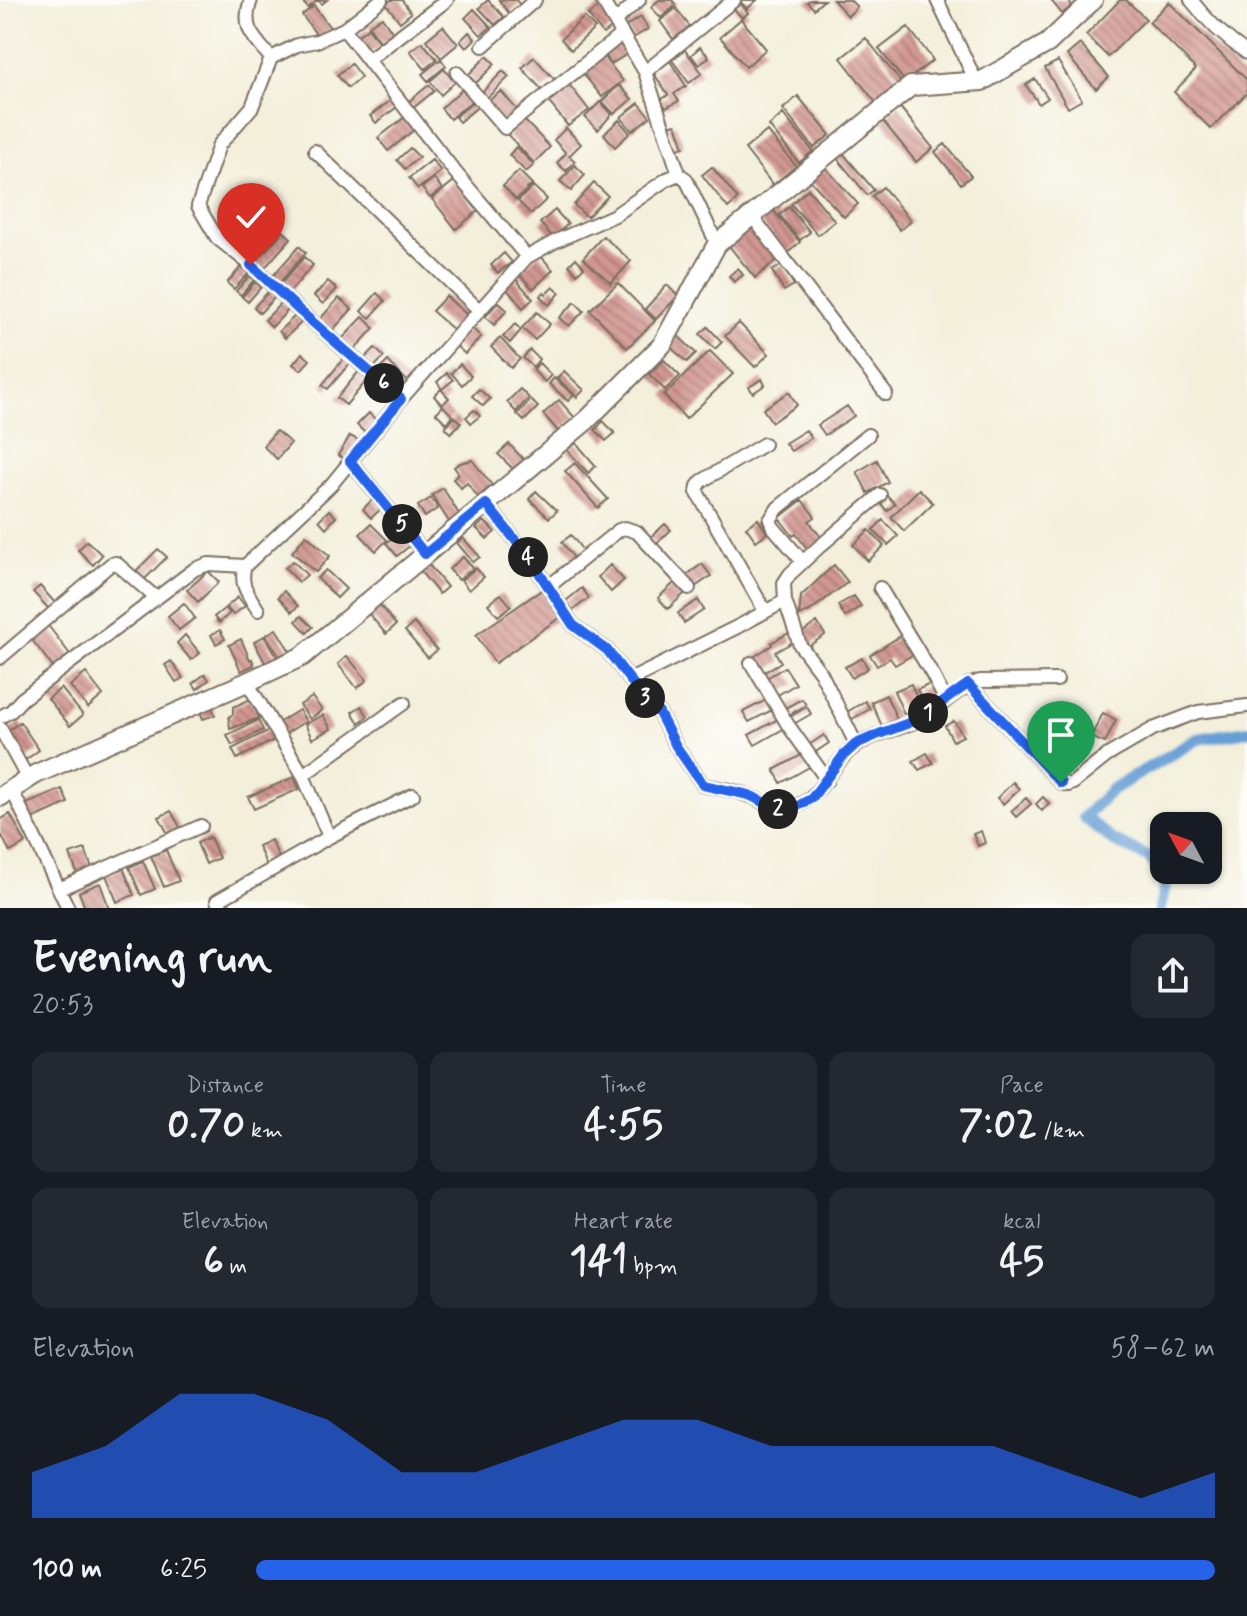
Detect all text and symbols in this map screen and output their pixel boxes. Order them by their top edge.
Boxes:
pin [217,183,285,265]
icon: check [229,195,273,239]
pin: 6 [364,363,404,403]
text: 6 [378,369,390,397]
pin: 5 [382,504,422,544]
text: 5 [395,510,409,538]
pin: 4 [508,537,548,577]
text: 4 [522,543,534,571]
pin: 3 [625,678,665,718]
text: 3 [640,684,650,712]
pin: 1 [908,693,948,733]
text: 1 [923,699,933,727]
pin [1027,701,1095,783]
icon: arrive [1039,713,1083,757]
pin: 2 [758,789,798,829]
text: 2 [773,795,783,823]
north arrow [1150,812,1222,884]
map controls [1150,812,1222,884]
text: Evening run [32,930,272,988]
button: share [1131,934,1215,1018]
text: 20:53 [32,989,93,1023]
text: Distance [186,1072,264,1100]
text: Time [600,1072,647,1100]
text: Pace [1000,1072,1044,1100]
text: 0.70 [167,1100,245,1152]
text: 4:55 [584,1100,663,1152]
text: 7:02 [959,1100,1037,1152]
text: km [245,1117,283,1145]
text: /km [1037,1117,1085,1145]
text: Elevation [182,1208,268,1236]
text: Heart rate [574,1208,673,1236]
text: kcal [1003,1208,1040,1236]
text: 6 [203,1236,224,1288]
text: 141 [570,1236,627,1288]
text: 45 [1000,1236,1044,1288]
text: m [224,1253,247,1281]
text: bpm [627,1253,677,1281]
text: Elevation [32,1332,134,1366]
text: 58–62 m [1110,1332,1215,1366]
text: 100 m [32,1553,102,1587]
text: 6:25 [160,1553,207,1587]

